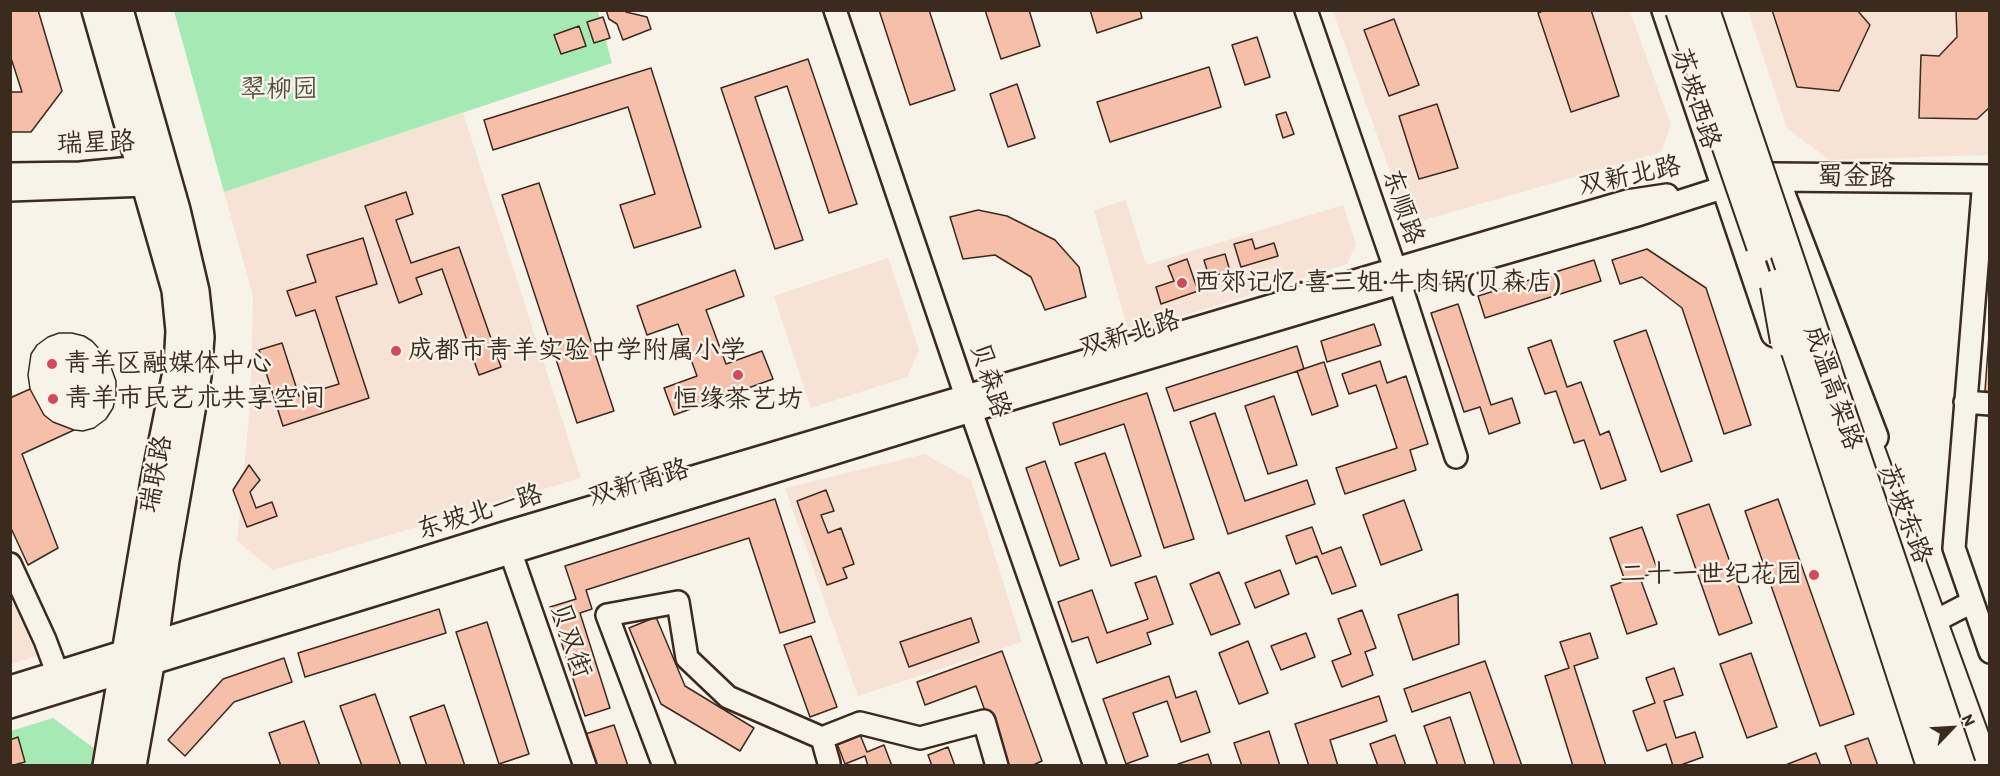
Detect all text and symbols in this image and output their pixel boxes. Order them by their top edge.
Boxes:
street label: 苏坡西路 [1664,45,1726,153]
park label: 翠柳园 [240,74,318,106]
street label: 瑞星路 [56,127,136,161]
street label: 双新北路 [1576,151,1684,203]
street label: 蜀金路 [1817,162,1895,194]
street label: 东顺路 [1375,165,1429,249]
place label: 西郊记忆·喜三姐·牛肉锅(贝森店) [1194,267,1561,299]
marker: 西郊记忆·喜三姐·牛肉锅(贝森店) [1175,276,1189,290]
street label: 双新北路 [1076,305,1184,365]
street label: 成温高架路 [1796,321,1868,455]
place label: 成都市青羊实验中学附属小学 [408,335,746,367]
street label: 贝森路 [962,338,1016,422]
marker: 成都市青羊实验中学附属小学 [389,344,403,358]
place label: 青羊区融媒体中心 [64,348,272,380]
marker: 青羊区融媒体中心 [45,357,59,371]
marker: 恒缘茶艺坊 [731,368,745,382]
place label: 青羊市民艺术共享空间 [65,383,325,415]
place label: 恒缘茶艺坊 [673,384,803,416]
marker: 青羊市民艺术共享空间 [46,392,60,406]
street label: 瑞联路 [134,433,180,515]
street label: 双新南路 [585,454,693,514]
street label: 苏坡东路 [1871,460,1937,568]
street label: 东坡北一路 [413,479,547,547]
place label: 二十一世纪花园 [1620,559,1802,591]
marker: 二十一世纪花园 [1807,568,1821,582]
street label: 贝双街 [543,598,597,682]
north arrow [1922,698,1982,758]
text: N [1958,711,1980,729]

